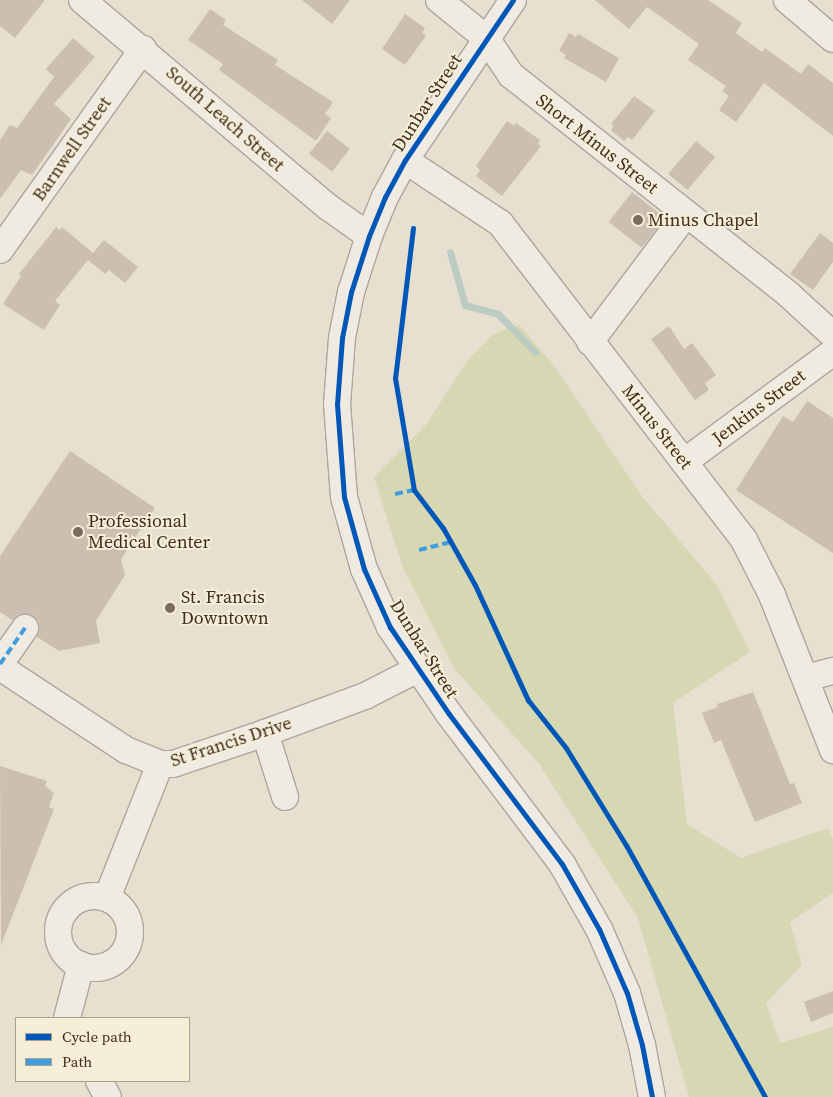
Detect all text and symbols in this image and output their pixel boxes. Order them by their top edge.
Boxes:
street label: Dunbar Street [387,50,467,156]
street label: South Leach Street [162,62,288,176]
street label: Short Minus Street [532,90,662,198]
street label: Barnwell Street [28,93,116,205]
place label: Minus Chapel [648,209,759,231]
marker: Minus Chapel [632,214,644,226]
street label: Jenkins Street [708,365,810,449]
street label: Minus Street [617,380,697,474]
place label: Professional Medical Center [88,511,210,554]
marker: Professional Medical Center [72,526,84,538]
place label: St. Francis Downtown [181,587,269,630]
street label: Dunbar Street [385,596,463,702]
marker: St. Francis Downtown [163,601,177,615]
street label: St Francis Drive [168,712,294,772]
legend [15,1017,190,1082]
text: Cycle path [62,1026,132,1047]
text: Path [62,1051,92,1072]

